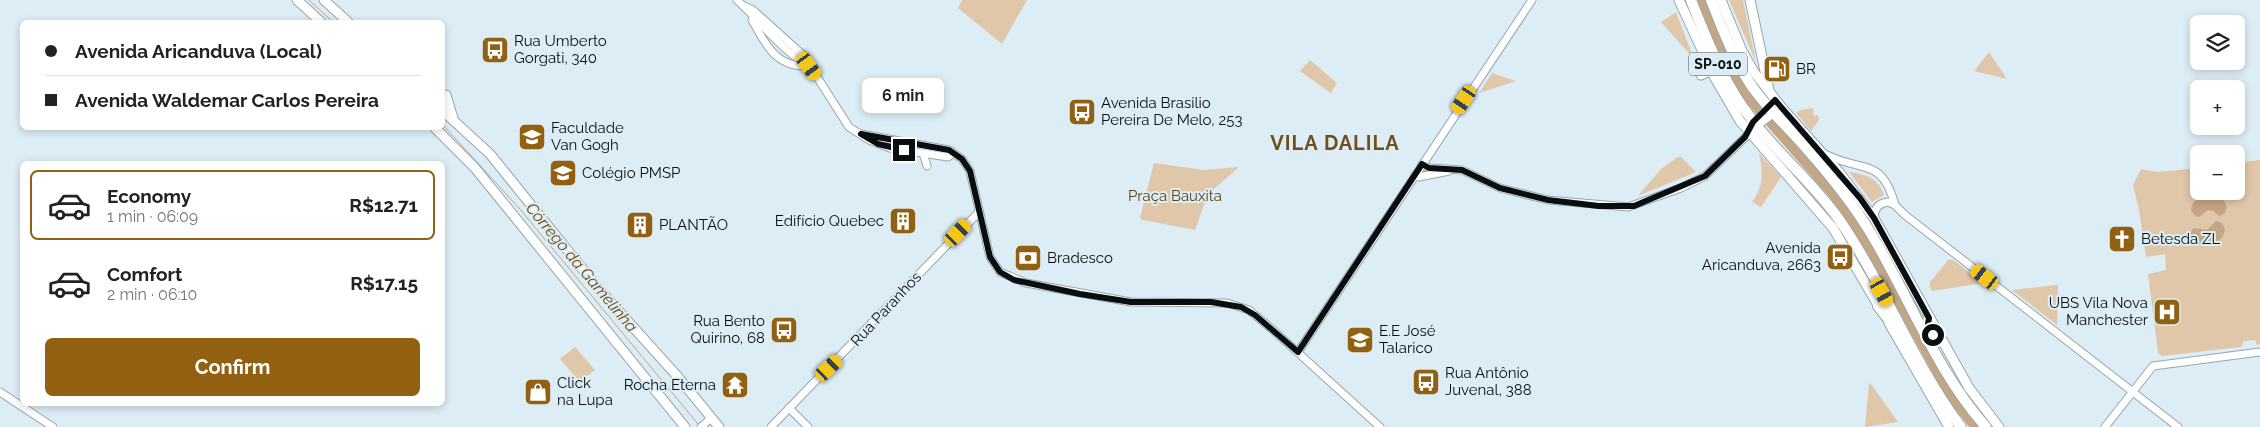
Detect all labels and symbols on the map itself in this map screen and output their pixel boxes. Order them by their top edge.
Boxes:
place label: Rua Umberto Gorgati, 340 [514,32,607,67]
bus stop icon: Rua Umberto Gorgati, 340 [480,35,510,65]
car [794,49,823,83]
road number: SP-010 [1689,52,1747,76]
fuel station icon: BR [1762,54,1792,84]
place label: BR [1796,60,1816,78]
callout: 6 min [863,78,945,112]
car [1449,83,1478,117]
place label: Avenida Brasilio Pereira De Melo, 253 [1101,94,1242,129]
bus stop icon: Avenida Brasilio Pereira De Melo, 253 [1067,97,1097,127]
place label: Faculdade Van Gogh [551,119,624,154]
school or university icon: Faculdade Van Gogh [517,122,547,152]
district label: VILA DALILA [1270,131,1400,155]
route end [893,139,915,161]
school or university icon: Colégio PMSP [548,158,578,188]
place label: Colégio PMSP [582,164,680,182]
park label: Praça Bauxita [1128,187,1222,205]
water label: Córrego da Gamelinha [522,199,642,336]
building icon: Edifício Quebec [888,206,918,236]
building icon: PLANTÃO [625,210,655,240]
place label: Edifício Quebec [775,212,884,230]
place label: PLANTÃO [659,216,728,234]
car [942,217,973,249]
church icon: Betesda ZL [2107,224,2137,254]
place label: Betesda ZL [2141,230,2220,248]
place label: Avenida Aricanduva, 2663 [1702,239,1821,274]
bus stop icon: Avenida Aricanduva, 2663 [1825,242,1855,272]
bank icon: Bradesco [1013,243,1043,273]
place label: Bradesco [1047,249,1113,267]
car [1968,262,2001,292]
street label: Rua Paranhos [847,268,925,350]
car [1868,275,1895,309]
place label: UBS Vila Nova Manchester [2049,294,2149,329]
hospital icon: UBS Vila Nova Manchester [2152,297,2182,327]
place label: Rua Bento Quirino, 68 [691,312,765,347]
bus stop icon: Rua Bento Quirino, 68 [769,315,799,345]
place label: E.E José Talarico [1379,322,1436,357]
route start [1922,324,1944,346]
school or university icon: E.E José Talarico [1345,325,1375,355]
car [812,352,845,384]
place label: Rua Antônio Juvenal, 388 [1445,364,1532,399]
bus stop icon: Rua Antônio Juvenal, 388 [1411,367,1441,397]
temple icon: Rocha Eterna [720,370,750,400]
place label: Click na Lupa [557,374,613,409]
place label: Rocha Eterna [624,376,716,394]
shop icon: Click na Lupa [523,377,553,407]

